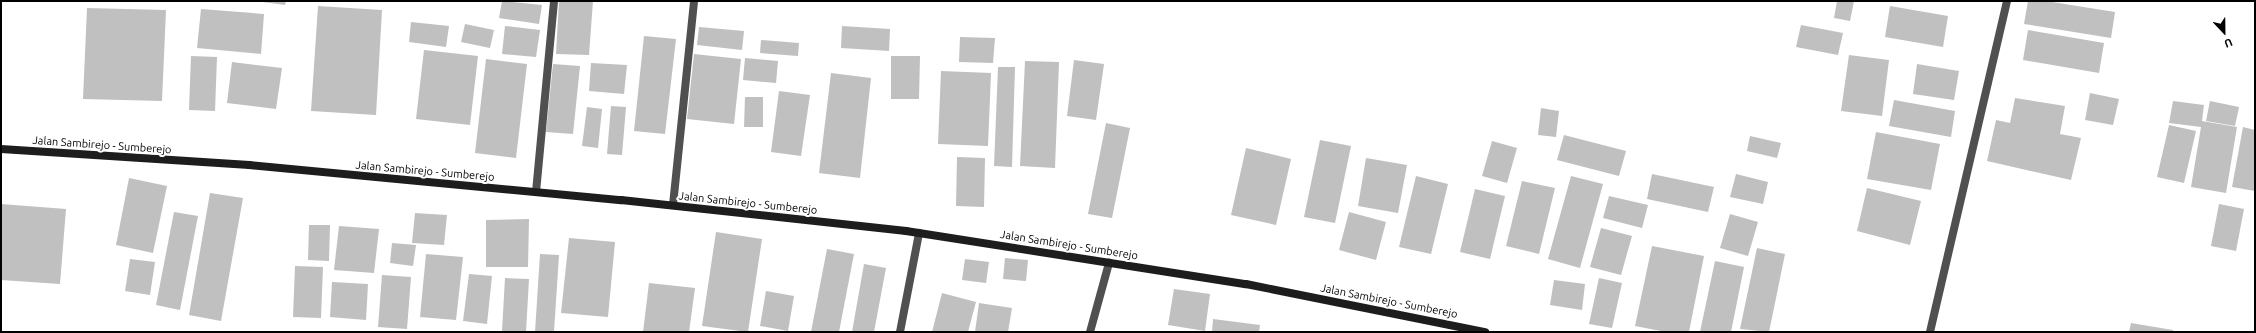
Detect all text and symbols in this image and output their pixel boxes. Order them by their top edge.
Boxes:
north arrow [2204,12,2244,52]
text: U [2223,36,2234,50]
street label: Jalan Sambirejo - Sumberejo [32,134,172,156]
street label: Jalan Sambirejo - Sumberejo [355,158,495,184]
street label: Jalan Sambirejo - Sumberejo [678,189,818,217]
street label: Jalan Sambirejo - Sumberejo [999,228,1139,262]
street label: Jalan Sambirejo - Sumberejo [1319,281,1459,321]

